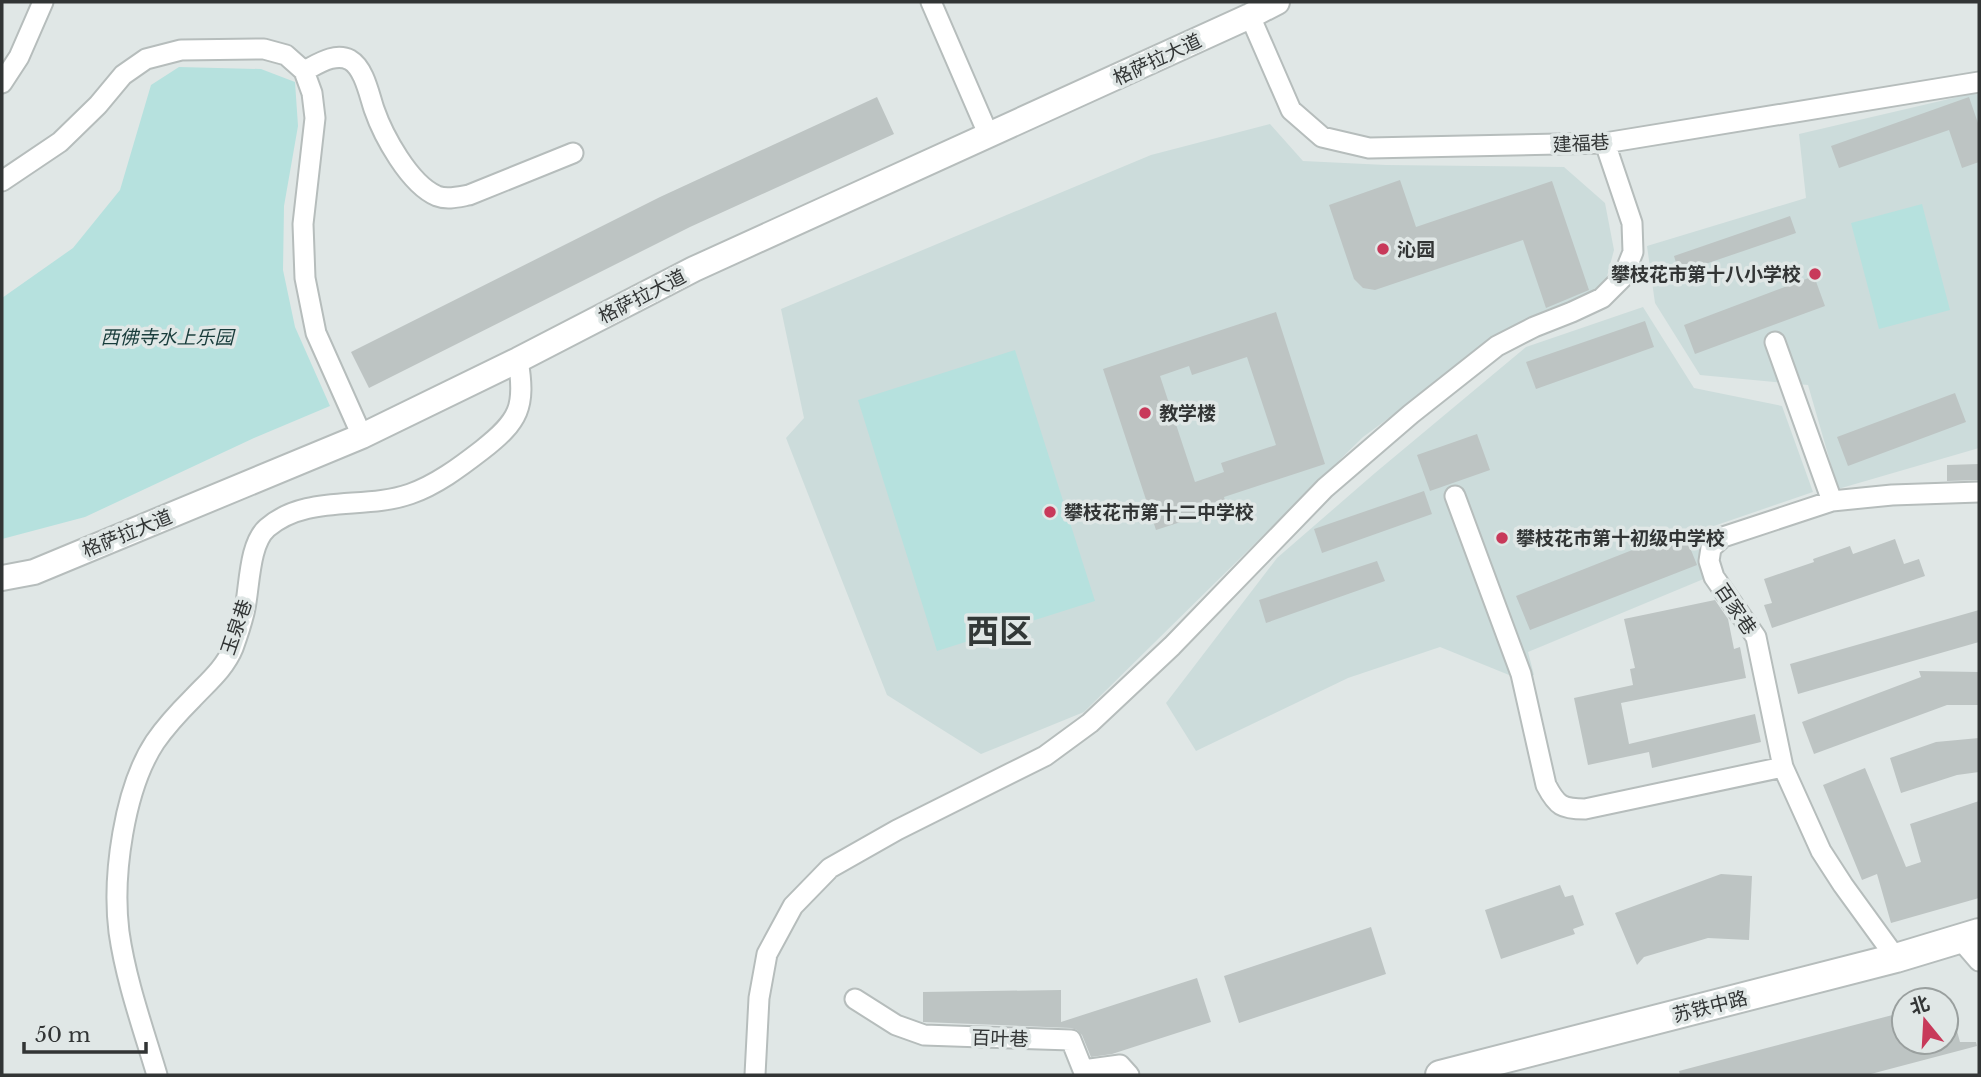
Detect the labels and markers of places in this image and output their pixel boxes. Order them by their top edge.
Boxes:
place label: 沁园 [1397,238,1435,261]
marker: 沁园 [1375,241,1391,257]
place label: 攀枝花市第十八小学校 [1611,263,1801,286]
marker: 攀枝花市第十八小学校 [1807,266,1823,282]
place label: 教学楼 [1159,402,1216,425]
marker: 教学楼 [1137,405,1153,421]
place label: 攀枝花市第十二中学校 [1064,501,1254,524]
marker: 攀枝花市第十二中学校 [1042,504,1058,520]
place label: 攀枝花市第十初级中学校 [1516,527,1725,550]
marker: 攀枝花市第十初级中学校 [1494,530,1510,546]

